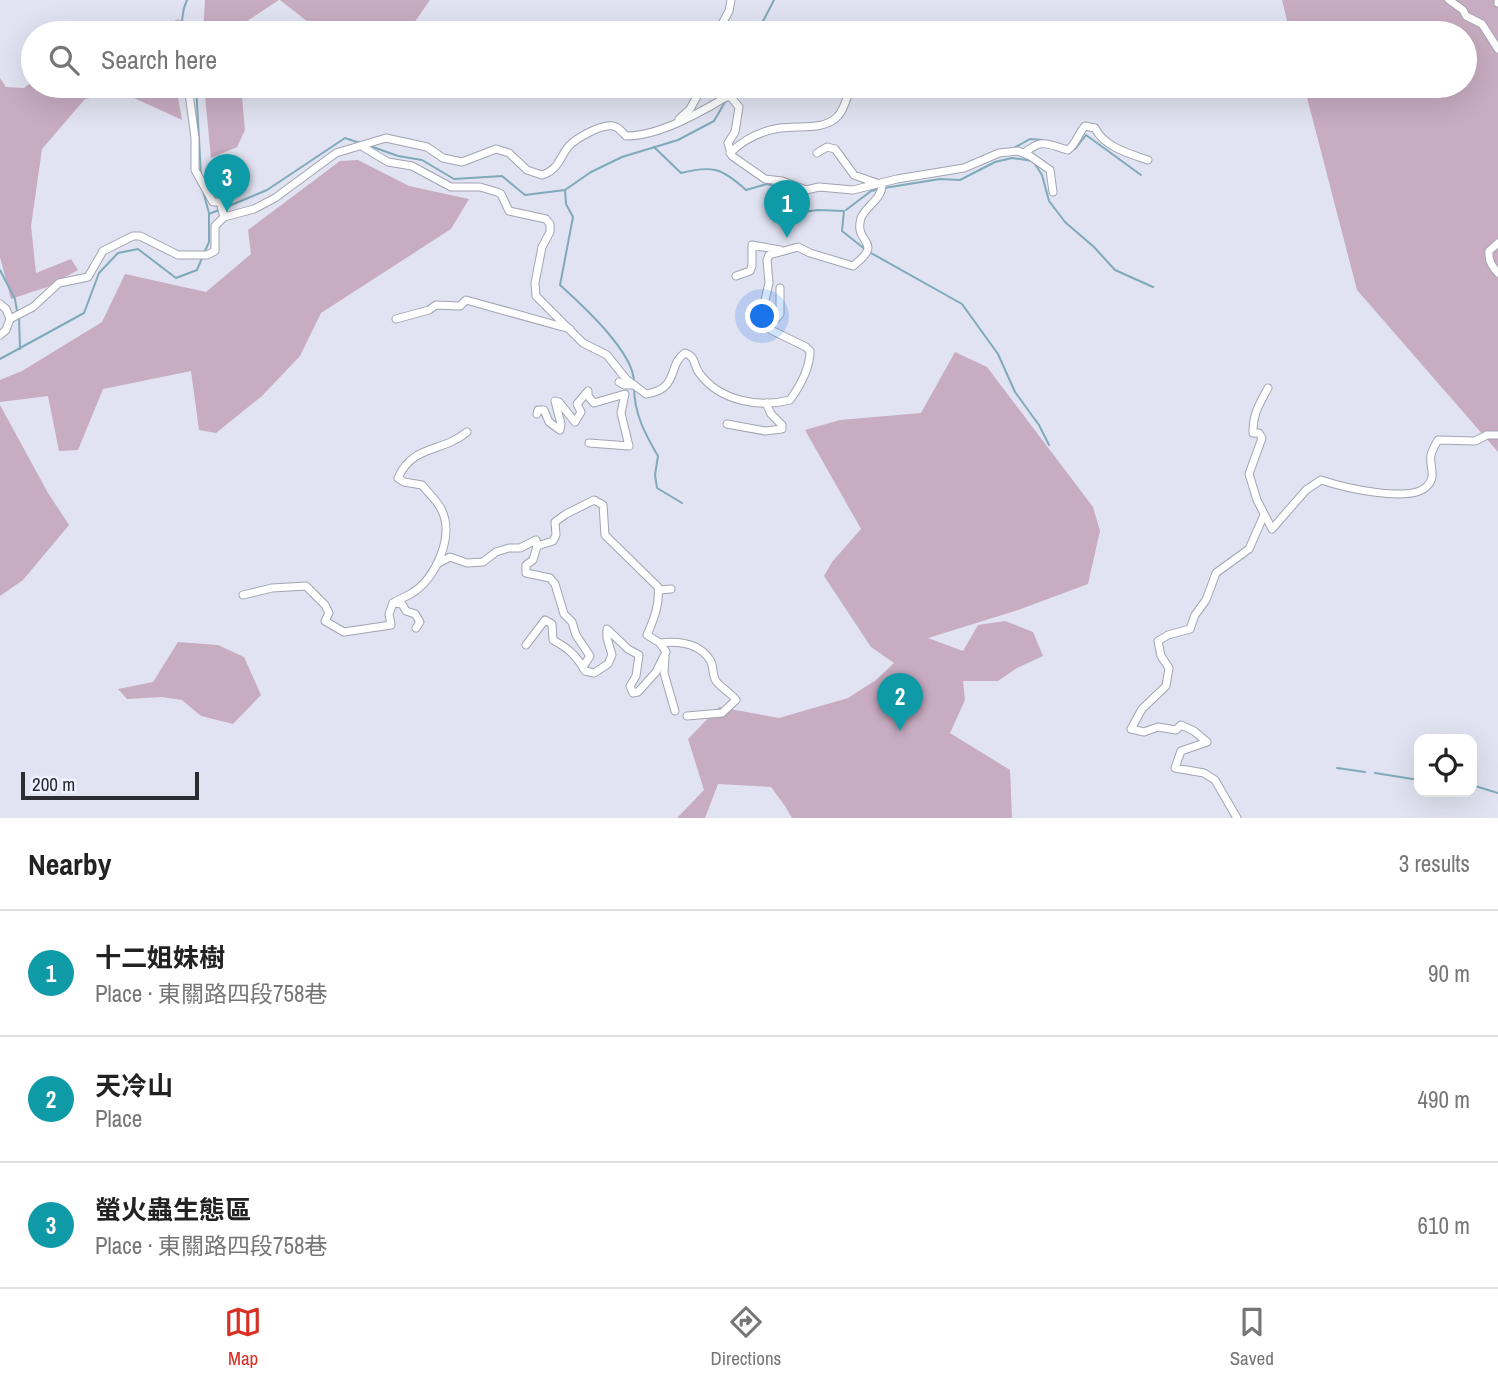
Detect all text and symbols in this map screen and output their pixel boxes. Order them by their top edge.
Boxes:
search box [21,21,1477,98]
icon: search [45,41,83,79]
text: Search here [101,42,217,77]
pin: 3 [204,154,250,212]
pin: 1 [764,180,810,238]
your location [745,299,779,333]
pin: 2 [877,673,923,731]
map controls [1414,734,1477,797]
button: locate [1414,734,1477,797]
scale bar [21,769,200,801]
text: 200 m [32,771,75,797]
text: Nearby [28,844,111,884]
text: 3 results [1399,848,1470,879]
text: 十二姐妹樹 [95,940,225,975]
text: 1 [46,958,56,989]
text: 90 m [1428,958,1470,989]
text: Place · 東關路四段758巷 [95,978,327,1009]
text: 天冷山 [95,1068,173,1103]
text: 2 [46,1084,56,1115]
text: 490 m [1418,1084,1470,1115]
text: Place [95,1103,142,1134]
text: 螢火蟲生態區 [95,1192,251,1227]
text: 3 [46,1210,56,1241]
text: 610 m [1418,1210,1470,1241]
text: Place · 東關路四段758巷 [95,1230,327,1261]
tab: Map [224,1303,262,1371]
tab: Directions [710,1303,781,1371]
tab: Saved [1230,1303,1274,1371]

